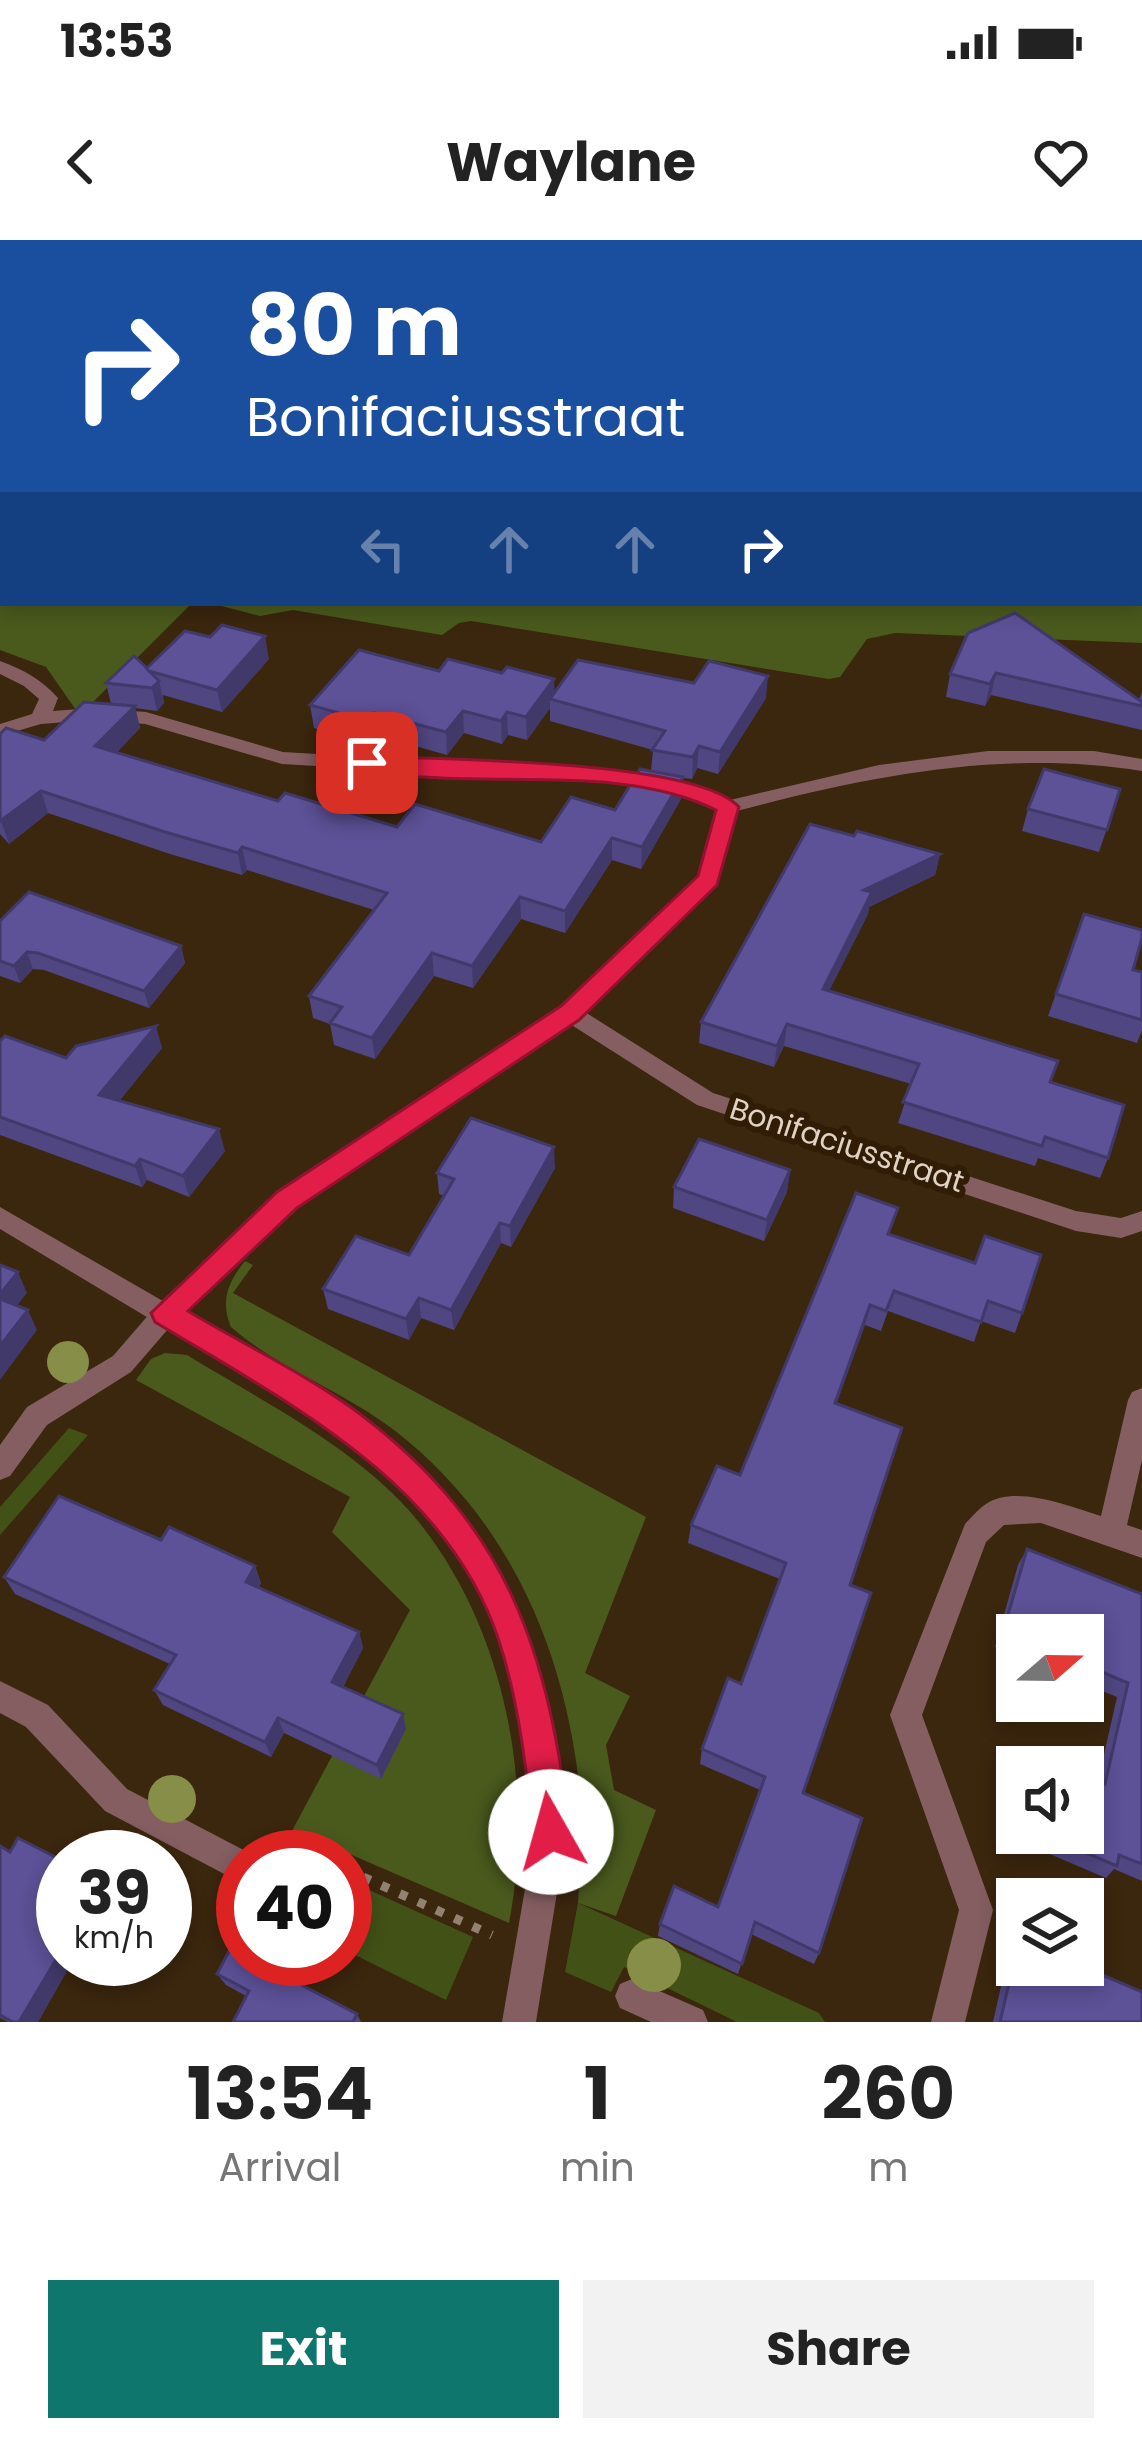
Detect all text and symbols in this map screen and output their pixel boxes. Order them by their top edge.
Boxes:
text: 13:53 [60,10,173,73]
text: Waylane [446,124,696,200]
icon: back [48,129,114,195]
icon: heart [1028,129,1094,195]
text: 80 m [246,267,462,384]
icon: right [48,288,204,444]
text: Bonifaciusstraat [246,379,685,455]
icon: left [350,516,416,582]
icon: ahead [476,516,542,582]
icon: ahead [602,516,668,582]
icon: right [728,516,794,582]
pin [316,712,418,814]
icon: arrive [334,730,400,796]
street label: Bonifaciusstraat [724,1087,970,1203]
north arrow [996,1614,1104,1722]
map controls [996,1614,1104,1986]
button: sound [996,1746,1104,1854]
position arrow [488,1769,614,1895]
speed limit sign: 40 [216,1830,372,1986]
text: 39 [77,1851,151,1935]
button: layers [996,1878,1104,1986]
text: km/h [74,1916,154,1959]
text: 13:54 [187,2043,373,2144]
text: 1 [584,2043,611,2144]
text: 260 [821,2043,955,2144]
text: Arrival [219,2140,341,2195]
text: min [560,2140,635,2195]
text: m [868,2140,908,2195]
button: Exit [48,2280,559,2418]
button: Share [583,2280,1094,2418]

